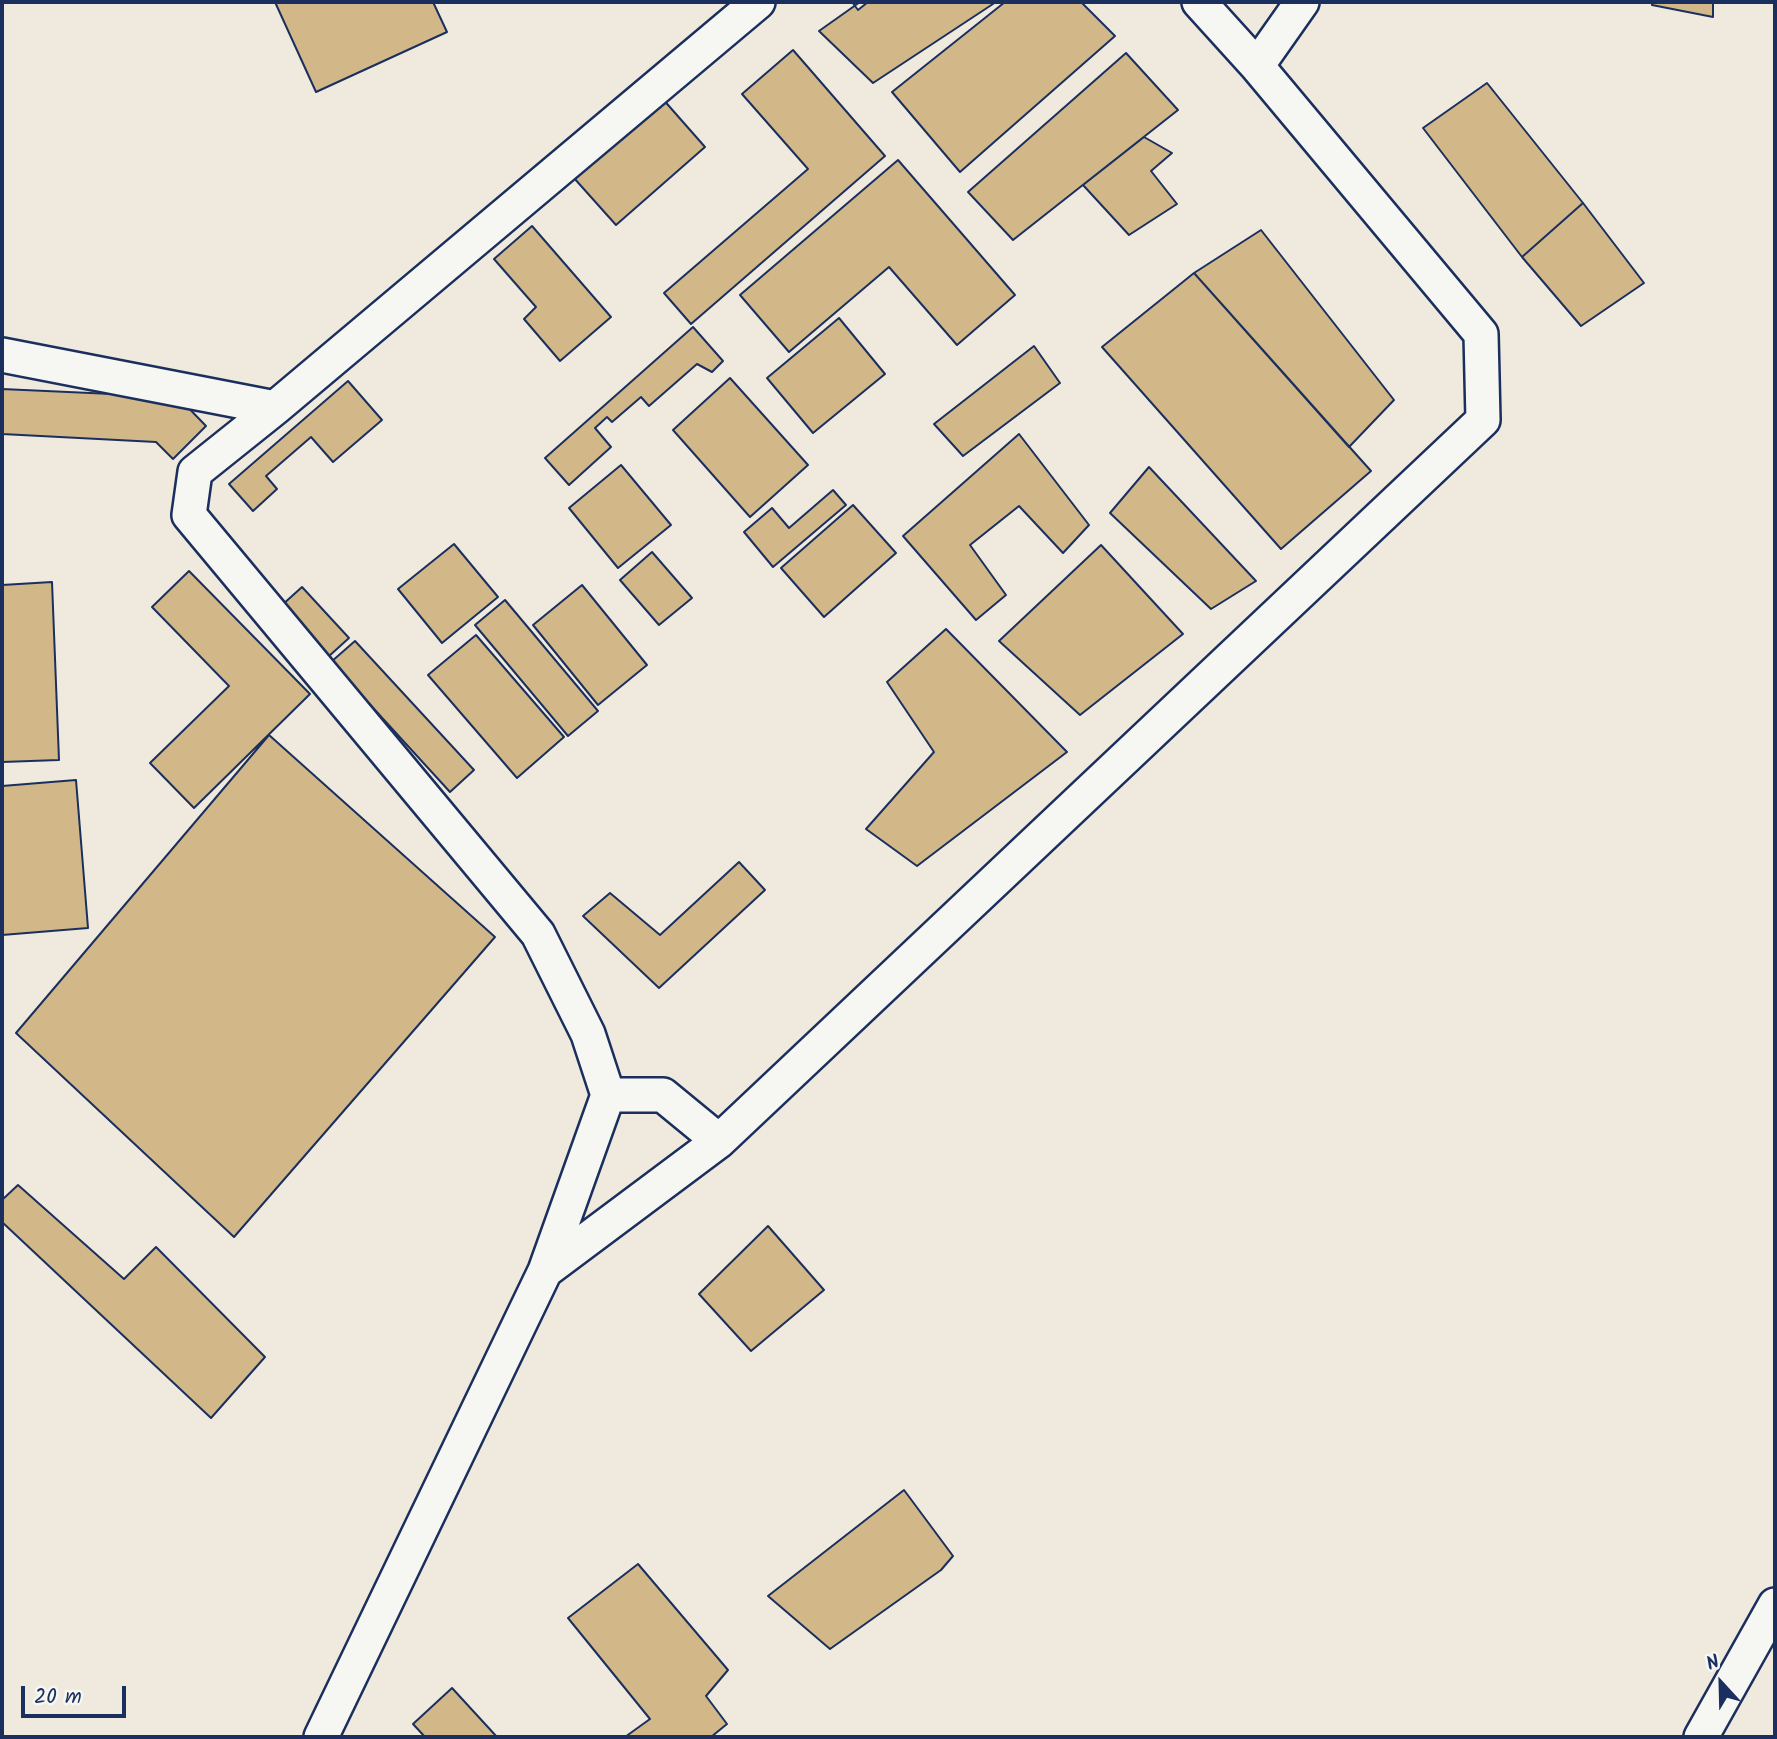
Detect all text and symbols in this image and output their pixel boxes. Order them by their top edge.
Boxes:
text: N [1702,1647,1724,1680]
north arrow [1686,1648,1756,1718]
scale bar [24,1672,130,1716]
text: 20 m [34,1681,82,1714]

